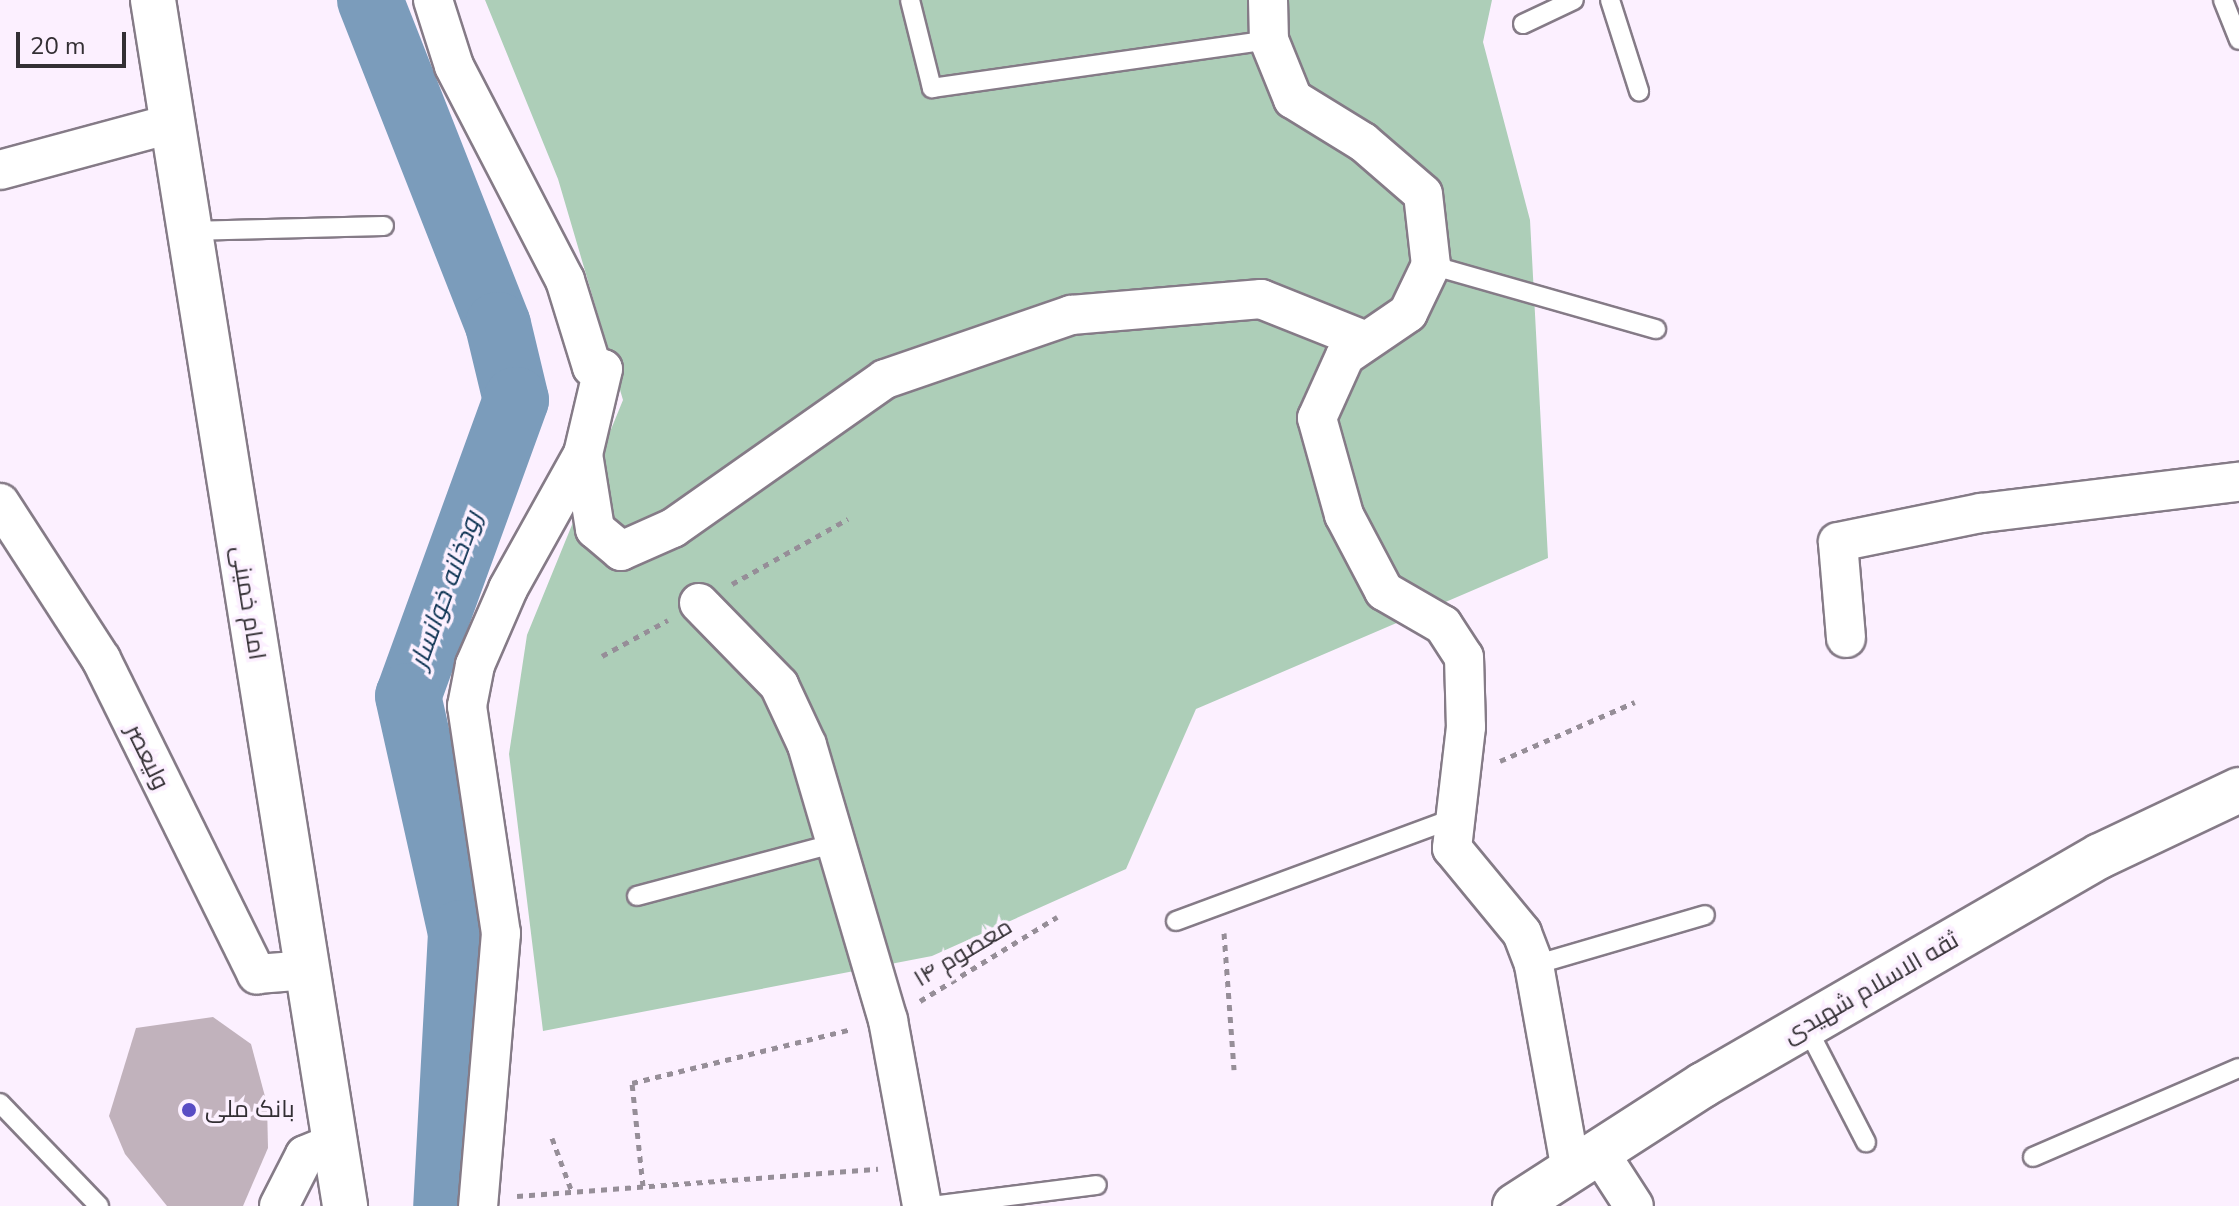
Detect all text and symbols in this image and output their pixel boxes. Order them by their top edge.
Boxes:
scale bar [20,16,130,66]
text: 20 m [30,30,86,62]
water label: رودخانه خوانسار [403,507,489,673]
street label: امام خمینی [225,544,271,662]
street label: ولیعصر [119,720,175,794]
street label: ۱۴ معصوم [909,912,1017,994]
street label: ثقه الاسلام شهیدی [1778,926,1964,1050]
place label: بانک ملی [205,1096,295,1124]
marker: بانک ملی [180,1101,198,1119]

